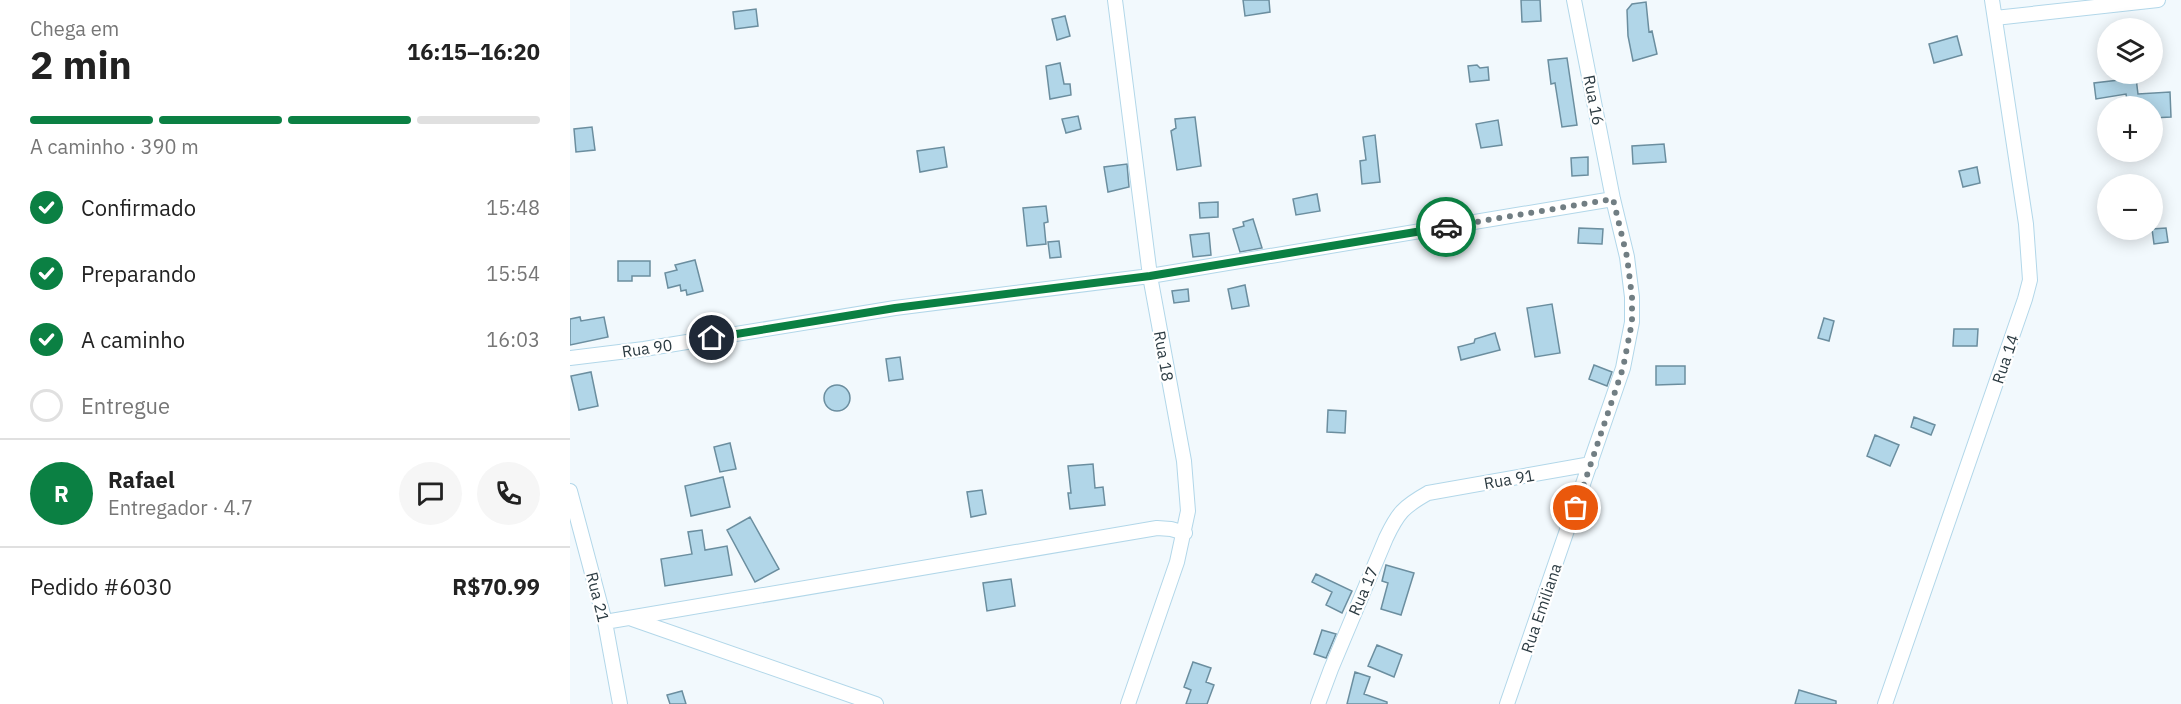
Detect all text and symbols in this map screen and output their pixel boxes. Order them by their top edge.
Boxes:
text: Chega em [30,15,119,42]
map controls [2097,18,2163,240]
button: layers [2097,18,2163,84]
text: 16:15–16:20 [407,37,540,66]
text: 2 min [30,39,132,90]
street label: Rua 16 [1579,73,1609,127]
button: + [2097,96,2163,162]
text: A caminho · 390 m [30,133,199,160]
button: − [2097,174,2163,240]
icon: check [30,191,63,224]
text: Confirmado [81,193,196,222]
text: 15:48 [486,194,540,221]
courier [1416,197,1476,257]
icon: car [1430,211,1463,244]
icon: check [30,257,63,290]
text: Preparando [81,259,196,288]
text: 15:54 [486,260,540,287]
pin [686,312,737,363]
icon: home [695,321,728,354]
icon: check [30,323,63,356]
text: A caminho [81,325,185,354]
text: 16:03 [486,326,540,353]
street label: Rua 18 [1150,329,1178,383]
street label: Rua 14 [1987,332,2023,386]
street label: Rua 90 [620,335,674,361]
text: Entregue [81,391,170,420]
button: chat [399,462,462,525]
button: phone [477,462,540,525]
text: Rafael [108,465,175,494]
street label: Rua 91 [1482,465,1536,493]
text: R [54,479,69,508]
pin [1550,482,1601,533]
icon: bag [1559,491,1592,524]
text: Entregador · 4.7 [108,494,253,521]
street label: Rua Emiliana [1516,560,1566,655]
street label: Rua 17 [1344,564,1382,618]
street label: Rua 21 [582,570,614,624]
text: Pedido #6030 [30,572,172,601]
text: R$70.99 [452,572,540,601]

